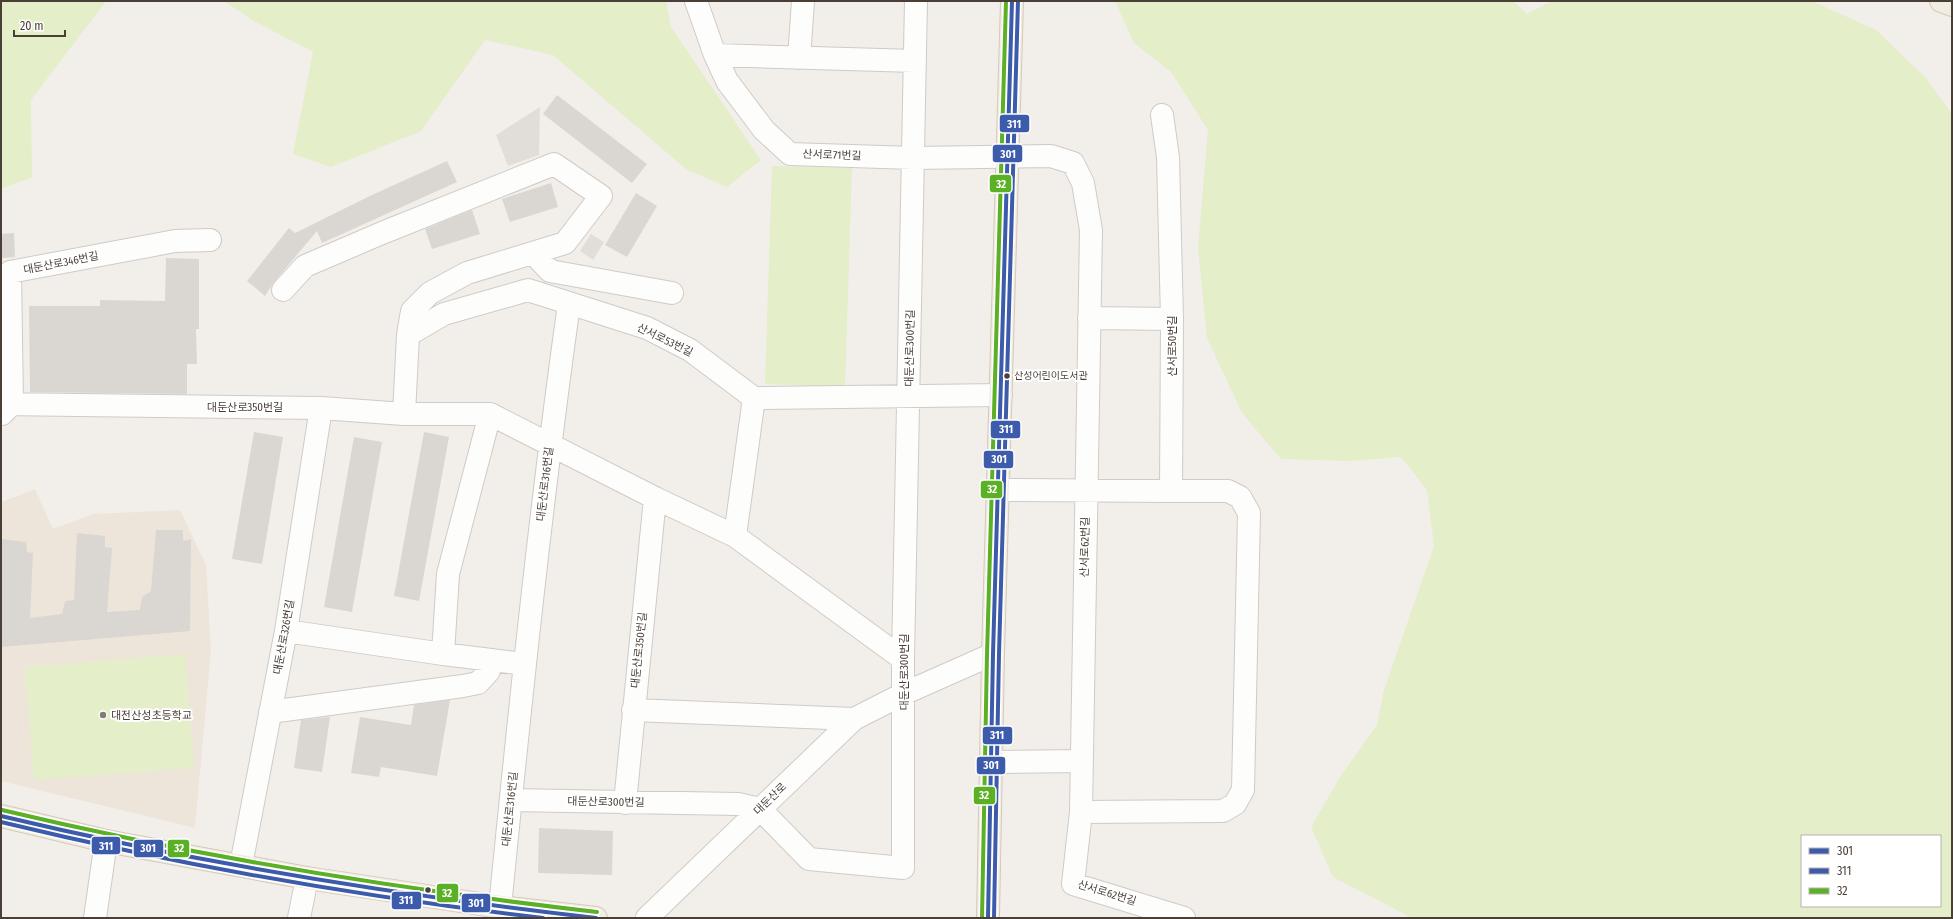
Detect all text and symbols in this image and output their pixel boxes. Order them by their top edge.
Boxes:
scale bar [14,12,65,38]
text: 20 m [20,19,44,33]
line badge: 311 [999,114,1030,133]
text: 311 [1006,118,1021,131]
line badge: 301 [992,144,1023,163]
street label: 산서로71번길 [802,147,862,163]
text: 301 [999,148,1016,161]
line badge: 32 [989,174,1012,193]
text: 32 [995,178,1006,191]
street label: 대둔산로346번길 [22,249,100,277]
street label: 대둔산로300번길 [903,309,917,387]
street label: 산서로50번길 [1166,315,1179,377]
street label: 산서로53번길 [635,321,695,359]
place label: 산성어린이도서관 [1014,370,1088,382]
marker: 산성어린이도서관 [1002,371,1012,381]
street label: 대둔산로350번길 [207,401,283,414]
line badge: 311 [990,420,1021,439]
text: 311 [998,423,1013,436]
street label: 대둔산로316번길 [534,446,556,522]
line badge: 301 [983,450,1014,469]
text: 301 [990,453,1007,466]
line badge: 32 [980,480,1003,499]
text: 32 [986,483,997,496]
street label: 산서로62번길 [1078,516,1092,578]
street label: 대둔산로326번길 [271,598,297,676]
street label: 대둔산로350번길 [629,611,649,689]
street label: 대둔산로300번길 [898,633,911,711]
place label: 대전산성초등학교 [111,709,192,722]
marker: 대전산성초등학교 [98,710,108,720]
line badge: 311 [982,726,1013,745]
text: 311 [989,729,1004,742]
line badge: 301 [976,756,1006,775]
text: 301 [982,759,999,772]
street label: 대둔산로316번길 [500,771,520,847]
street label: 대둔산로 [751,780,789,818]
line badge: 32 [973,786,996,805]
text: 32 [978,789,989,802]
street label: 대둔산로300번길 [567,795,645,809]
legend [1801,835,1941,907]
line badge: 311 [91,836,121,855]
line badge: 301 [133,839,164,858]
line badge: 32 [167,839,190,858]
text: 311 [98,840,113,853]
text: 301 [139,842,156,855]
text: 32 [173,842,184,855]
text: 301 [1837,844,1853,858]
text: 311 [1837,864,1851,878]
street label: 산서로62번길 [1076,878,1138,908]
line badge: 32 [436,883,459,903]
text: 32 [1837,884,1848,898]
unlabelled marker [423,885,433,895]
text: 32 [441,887,452,900]
line badge: 311 [391,891,422,910]
line badge: 301 [461,893,491,913]
text: 311 [398,894,413,907]
text: 301 [467,897,484,910]

